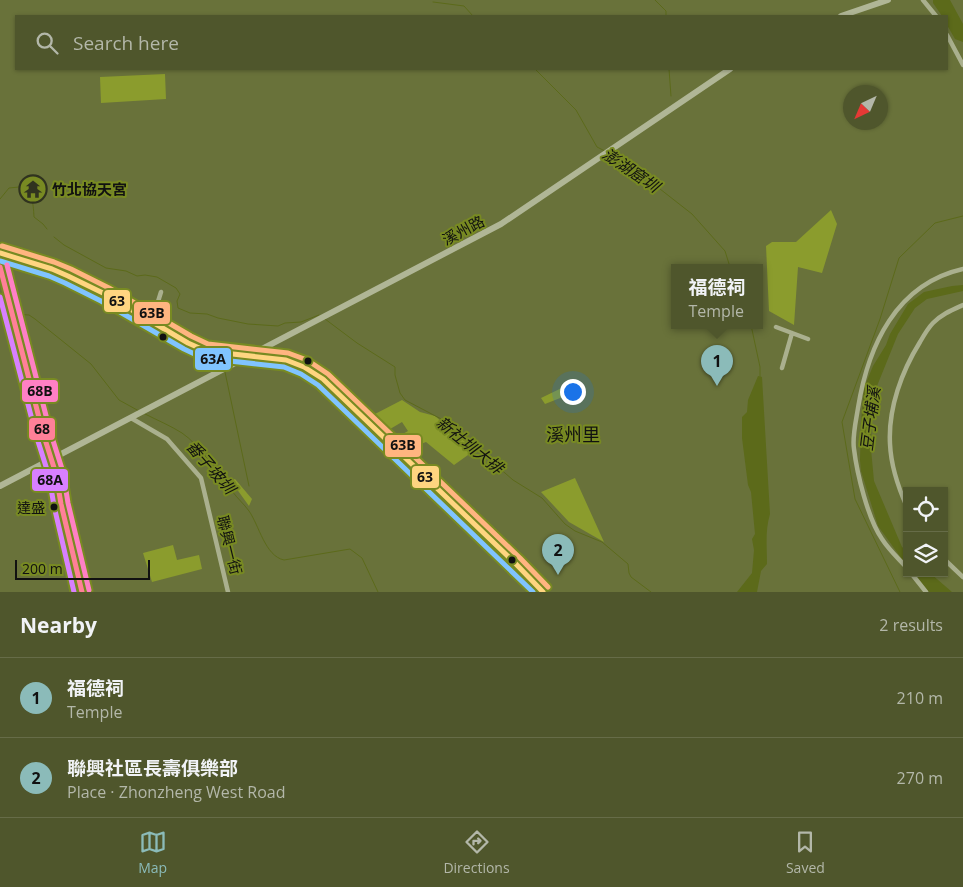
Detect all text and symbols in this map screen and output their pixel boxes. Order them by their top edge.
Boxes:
search box [15,15,948,70]
icon: search [33,29,61,57]
text: Search here [73,30,179,56]
north arrow [843,85,888,130]
water label: 澎湖窟圳 [598,143,665,198]
temple icon: 竹北協天宮 [18,174,48,204]
place label: 竹北協天宮 [52,179,127,199]
street label: 溪州路 [438,211,488,249]
popup [671,264,763,329]
text: 福德祠 [688,274,746,300]
line badge: 63 [103,289,131,313]
text: 63 [109,291,125,310]
text: Temple [688,300,744,322]
line badge: 63B [133,301,171,325]
text: 63B [139,303,165,322]
unlabelled marker [158,332,168,342]
pin: 1 [701,345,733,386]
line badge: 63A [194,347,232,371]
text: 63A [200,349,226,368]
unlabelled marker [303,356,313,366]
line badge: 68B [21,379,59,403]
your location [560,379,586,405]
text: 68B [27,381,53,400]
water label: 豆子埔溪 [855,384,885,452]
water label: 新社圳大排 [432,411,510,480]
line badge: 68 [28,417,56,441]
text: 68 [34,419,50,438]
district label: 溪州里 [546,422,600,446]
line badge: 63B [384,434,422,458]
text: 63B [390,435,416,454]
water label: 番子坡圳 [182,436,242,500]
line badge: 63 [411,465,440,489]
text: 63 [417,467,433,486]
line badge: 68A [31,468,69,492]
text: 68A [37,470,63,489]
map controls [903,487,948,577]
button: locate [903,487,948,532]
place label: 達盛 [17,498,45,517]
marker: 達盛 [49,502,59,512]
street label: 聯興一街 [213,513,247,577]
button: layers [903,532,948,577]
pin: 2 [542,534,574,575]
unlabelled marker [507,555,517,565]
scale bar [15,557,150,580]
text: 200 m [22,559,63,578]
text: Nearby [20,611,97,639]
text: 2 results [879,614,943,636]
text: 福德祠 [67,675,124,701]
text: 1 [31,687,41,709]
text: 210 m [897,687,943,709]
text: Temple [67,701,122,723]
text: 聯興社區長壽俱樂部 [67,755,238,781]
text: 2 [31,767,41,789]
text: 270 m [897,767,943,789]
text: Place · Zhonzheng West Road [67,781,286,803]
tab: Map [138,828,167,877]
tab: Directions [443,828,510,877]
tab: Saved [786,828,825,877]

